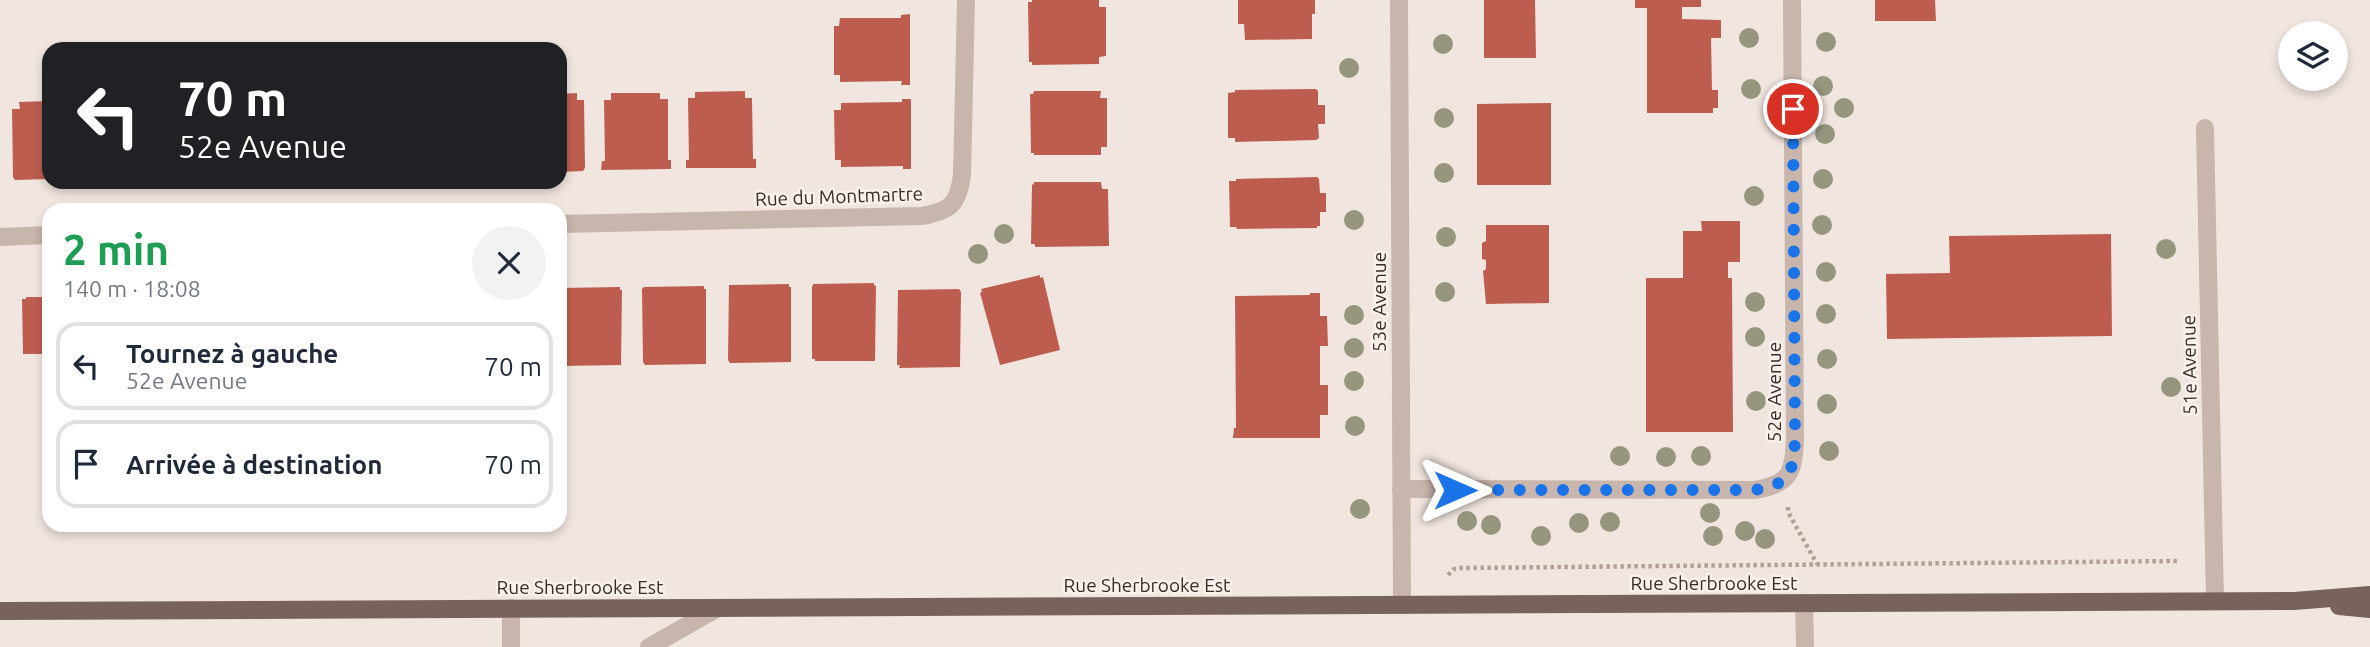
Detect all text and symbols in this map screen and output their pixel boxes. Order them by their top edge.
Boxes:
map controls [2278,21,2348,91]
button: layers [2278,21,2348,91]
icon: left [63,70,154,161]
text: 70 m [178,70,287,125]
pin [1763,79,1823,139]
icon: arrive [1774,90,1812,128]
text: 52e Avenue [178,128,347,164]
street label: Rue du Montmartre [755,182,923,210]
text: 2 min [63,226,169,273]
button: close [472,226,546,300]
street label: 53e Avenue [1368,252,1390,352]
text: 140 m · 18:08 [63,276,201,301]
street label: 51e Avenue [2177,315,2201,415]
text: Tournez à gauche [126,339,338,368]
street label: 52e Avenue [1763,342,1785,442]
icon: left [67,347,105,385]
text: 70 m [484,352,542,381]
text: 52e Avenue [126,368,247,393]
icon: arrive [67,445,105,483]
text: Arrivée à destination [126,450,382,479]
text: 70 m [484,450,542,479]
position arrow [1418,453,1492,527]
street label: Rue Sherbrooke Est [1630,572,1798,594]
street label: Rue Sherbrooke Est [1063,574,1231,596]
street label: Rue Sherbrooke Est [496,576,664,598]

